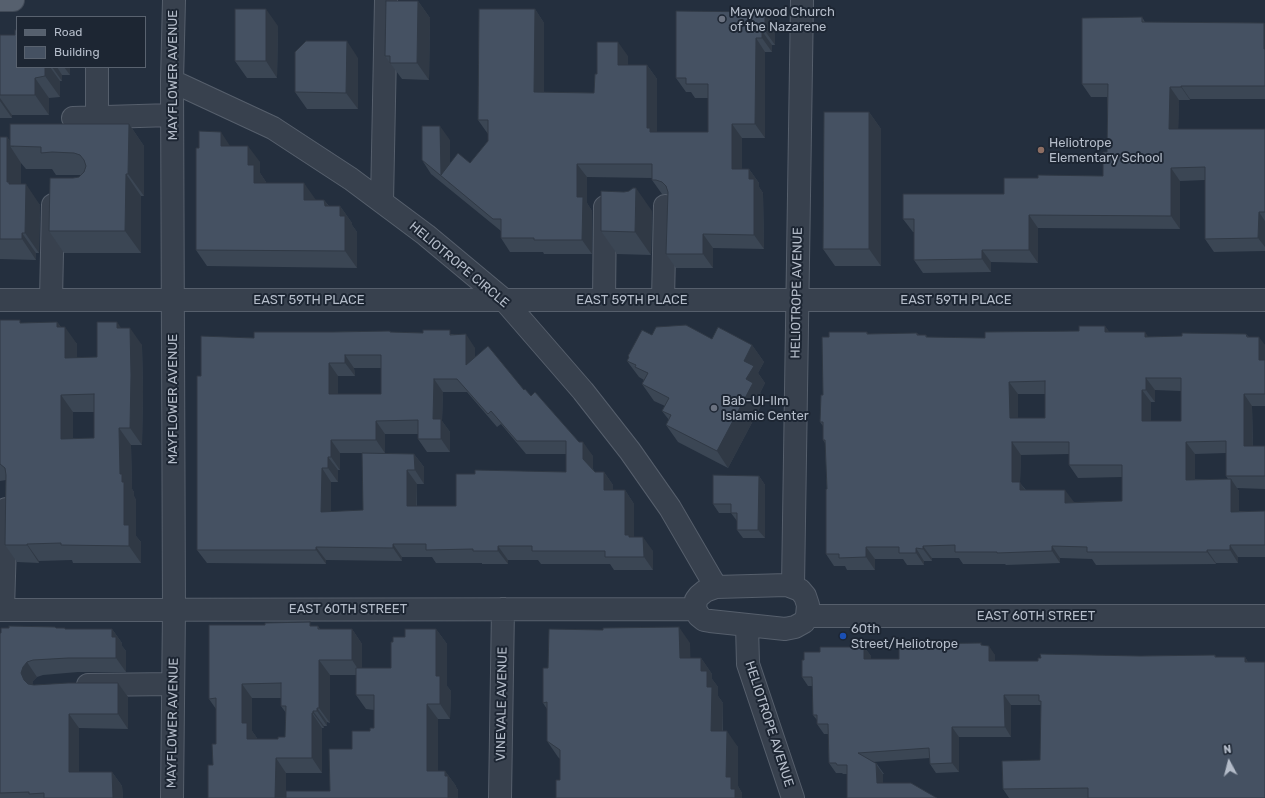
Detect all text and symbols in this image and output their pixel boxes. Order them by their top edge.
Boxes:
place label: Maywood Church of the Nazarene [730,4,835,35]
street label: MAYFLOWER AVENUE [165,10,181,140]
marker: Maywood Church of the Nazarene [717,14,727,24]
legend [16,16,146,68]
text: Road [54,25,82,39]
text: Building [54,45,100,59]
place label: Heliotrope Elementary School [1049,135,1163,166]
marker: Heliotrope Elementary School [1036,145,1046,155]
street label: HELIOTROPE CIRCLE [406,219,512,311]
street label: HELIOTROPE AVENUE [788,227,806,359]
street label: EAST 59TH PLACE [253,292,365,308]
street label: EAST 59TH PLACE [576,292,688,308]
street label: EAST 59TH PLACE [900,292,1012,308]
street label: MAYFLOWER AVENUE [165,334,181,464]
place label: Bab-Ul-Ilm Islamic Center [722,393,809,424]
marker: Bab-Ul-Ilm Islamic Center [709,403,719,413]
street label: EAST 60TH STREET [289,601,407,617]
street label: EAST 60TH STREET [977,608,1095,624]
place label: 60th Street/Heliotrope [851,621,958,652]
marker: 60th Street/Heliotrope [838,631,848,641]
street label: VINEVALE AVENUE [493,647,511,761]
street label: MAYFLOWER AVENUE [164,658,182,788]
street label: HELIOTROPE AVENUE [741,659,797,789]
north arrow [1209,742,1249,782]
text: N [1223,743,1232,757]

